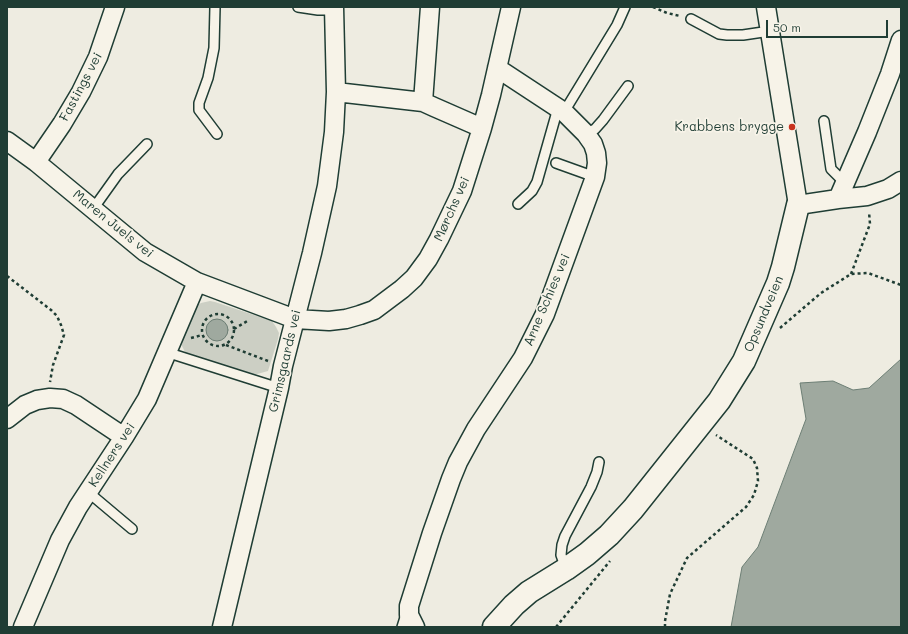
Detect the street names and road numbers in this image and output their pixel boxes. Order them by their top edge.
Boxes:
street label: Fastings vei [56,50,106,124]
street label: Mørchs vei [431,174,473,244]
street label: Maren Juels vei [69,187,157,261]
street label: Arne Schies vei [521,252,573,348]
street label: Opsundveien [741,274,787,354]
street label: Grimsgaards vei [266,308,304,414]
street label: Kellners vei [85,420,139,490]

